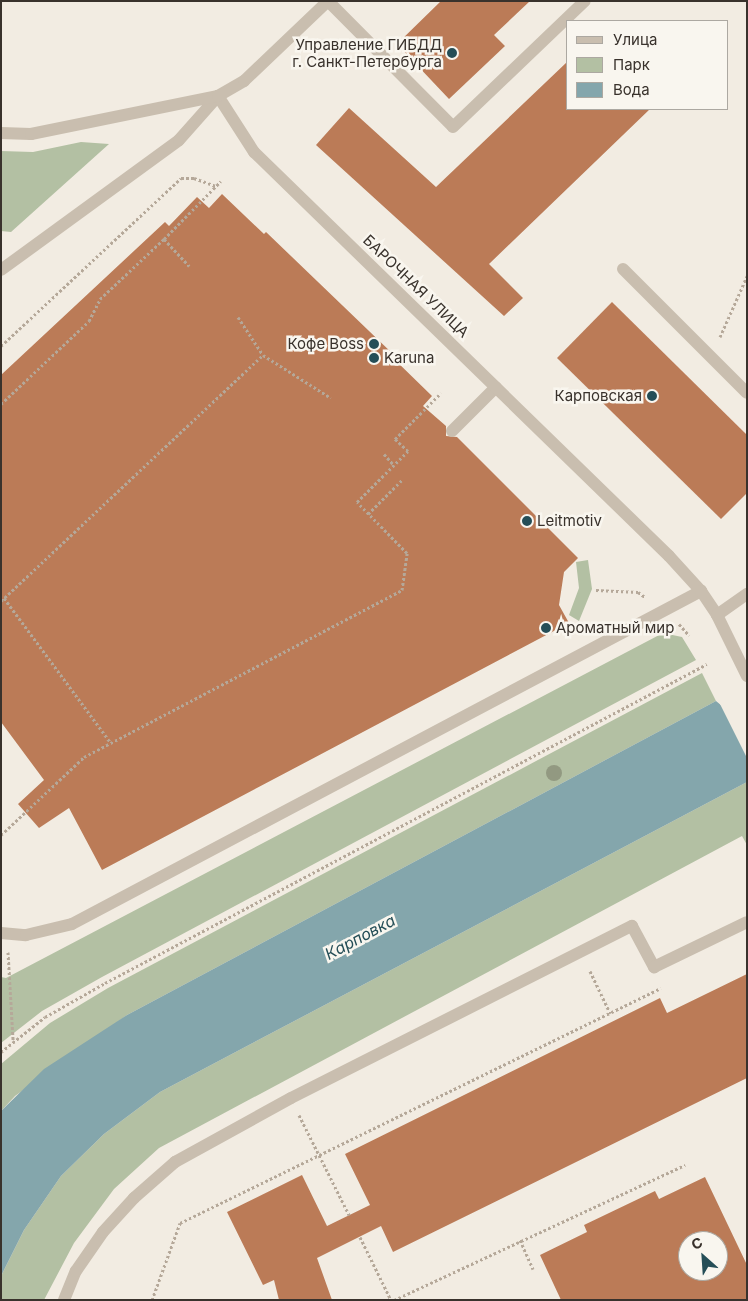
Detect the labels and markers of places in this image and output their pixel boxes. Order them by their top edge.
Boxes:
place label: Управление ГИБДД г. Санкт-Петербурга [292,35,442,70]
marker: Управление ГИБДД г. Санкт-Петербурга [446,47,458,59]
place label: Кофе Boss [288,335,364,353]
marker: Кофе Boss [368,338,380,350]
place label: Karuna [384,349,434,367]
marker: Karuna [368,352,380,364]
place label: Карповская [555,387,642,405]
marker: Карповская [646,390,658,402]
place label: Leitmotiv [537,512,602,530]
marker: Leitmotiv [521,515,533,527]
place label: Ароматный мир [556,619,674,637]
marker: Ароматный мир [540,622,552,634]

